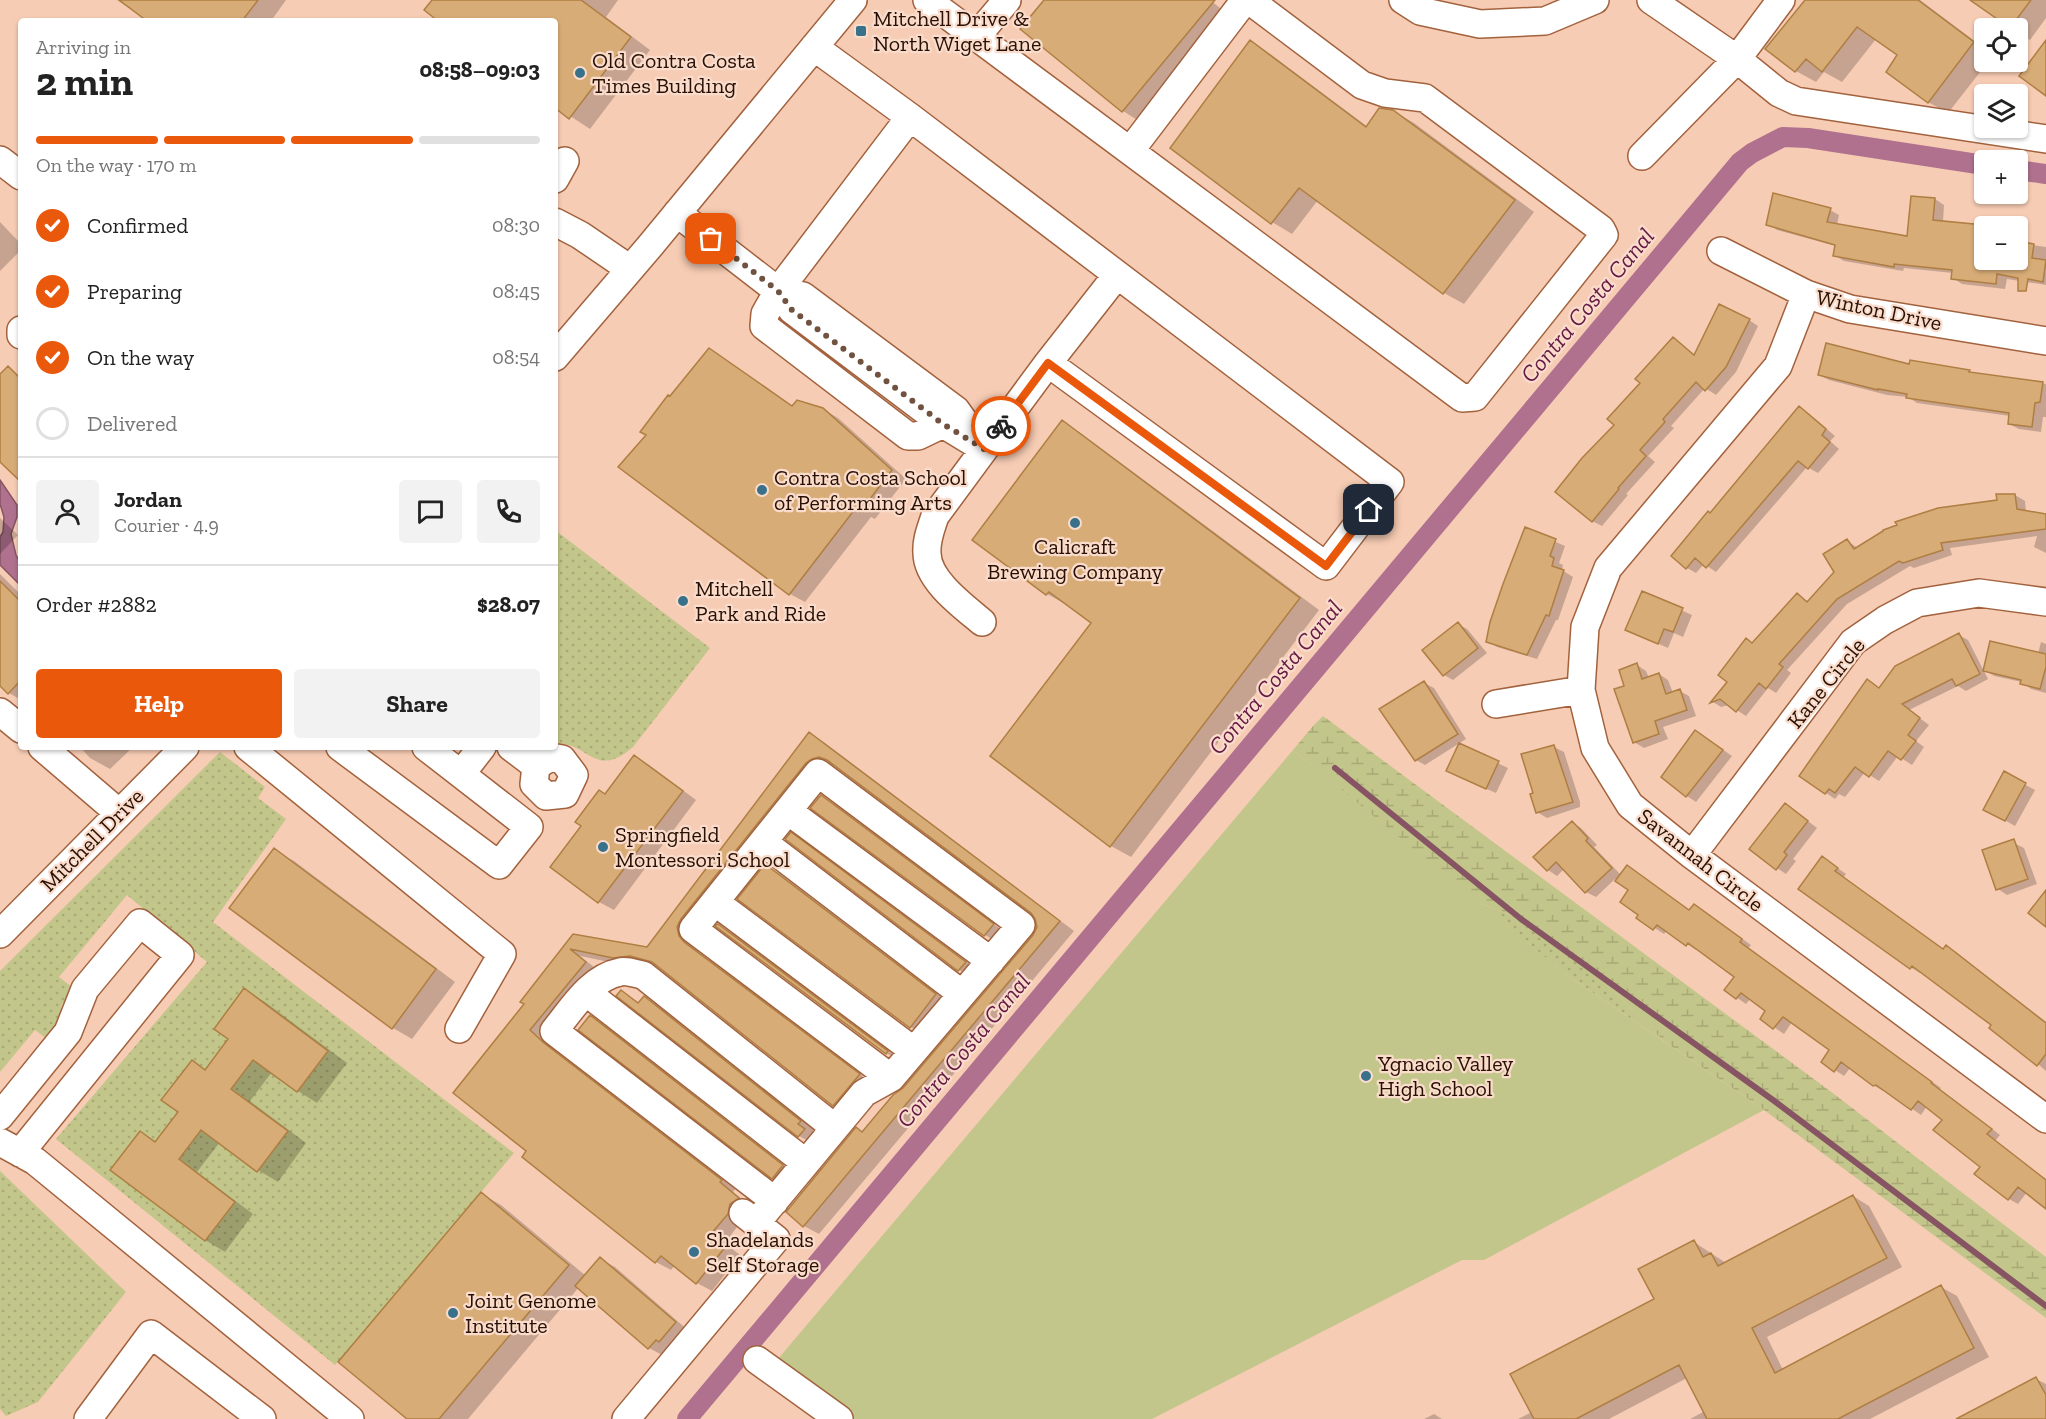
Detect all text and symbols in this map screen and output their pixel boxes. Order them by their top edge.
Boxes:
place label: Mitchell Drive & North Wiget Lane [873,5,1041,57]
map controls [1974,18,2028,270]
button: locate [1974,18,2028,72]
marker: Mitchell Drive & North Wiget Lane [854,24,868,38]
text: Arriving in [36,35,131,59]
place label: Old Contra Costa Times Building [592,47,756,99]
text: 08:58–09:03 [419,56,540,83]
text: 2 min [36,58,133,105]
marker: Old Contra Costa Times Building [573,66,587,80]
button: layers [1974,84,2028,138]
button: + [1974,150,2028,204]
text: On the way · 170 m [36,153,197,177]
icon: check [36,209,69,242]
text: Confirmed [87,212,188,239]
text: 08:30 [492,213,540,237]
pin [685,213,736,264]
button: − [1974,216,2028,270]
icon: bag [694,222,727,255]
water label: Contra Costa Canal [1514,222,1660,388]
icon: check [36,275,69,308]
text: Preparing [87,278,182,305]
text: 08:45 [492,279,540,303]
street label: Winton Drive [1814,284,1944,336]
icon: check [36,341,69,374]
text: On the way [87,344,194,371]
text: 08:54 [492,345,540,369]
courier [971,396,1031,456]
text: Delivered [87,410,177,437]
icon: bike [985,410,1018,443]
place label: Contra Costa School of Performing Arts [774,464,967,516]
button: person [36,480,99,543]
button: chat [399,480,462,543]
button: phone [477,480,540,543]
marker: Contra Costa School of Performing Arts [755,483,769,497]
pin [1343,484,1394,535]
text: Jordan [114,486,182,513]
icon: home [1352,493,1385,526]
text: Courier · 4.9 [114,513,219,537]
marker: Calicraft Brewing Company [1068,516,1082,530]
place label: Calicraft Brewing Company [987,533,1164,585]
place label: Mitchell Park and Ride [695,575,826,627]
text: Order #2882 [36,591,157,618]
text: $28.07 [477,591,540,618]
marker: Mitchell Park and Ride [676,594,690,608]
water label: Contra Costa Canal [1202,594,1348,760]
street label: Kane Circle [1781,632,1871,734]
button: Help [36,669,282,738]
button: Share [294,669,540,738]
street label: Mitchell Drive [35,783,149,897]
street label: Savannah Circle [1633,802,1769,918]
place label: Springfield Montessori School [615,821,790,873]
marker: Springfield Montessori School [596,840,610,854]
water label: Contra Costa Canal [890,967,1036,1133]
place label: Ygnacio Valley High School [1377,1050,1514,1102]
marker: Ygnacio Valley High School [1359,1069,1373,1083]
place label: Shadelands Self Storage [706,1226,819,1278]
marker: Shadelands Self Storage [687,1245,701,1259]
place label: Joint Genome Institute [465,1287,596,1339]
marker: Joint Genome Institute [446,1306,460,1320]

